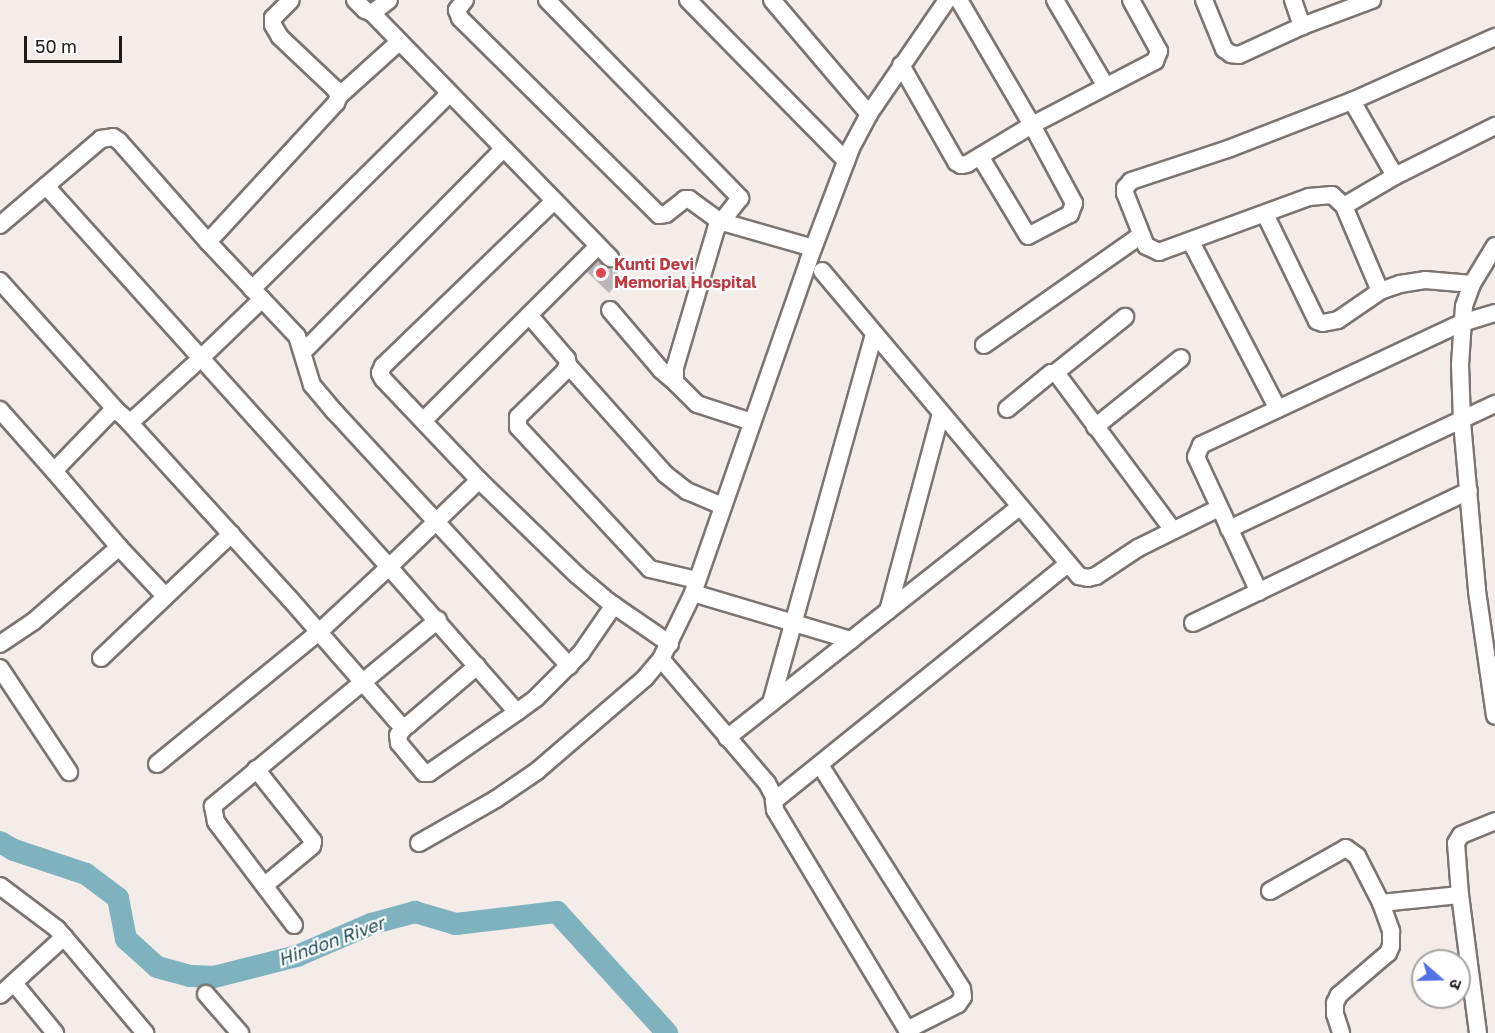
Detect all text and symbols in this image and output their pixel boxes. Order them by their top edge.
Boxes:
scale bar [27,24,124,62]
text: 50 m [35,35,77,57]
place label: Kunti Devi Memorial Hospital [614,254,757,292]
marker: Kunti Devi Memorial Hospital [592,264,610,282]
water label: Hindon River [275,912,387,970]
north arrow [1411,949,1471,1009]
text: उ [1445,977,1467,992]

